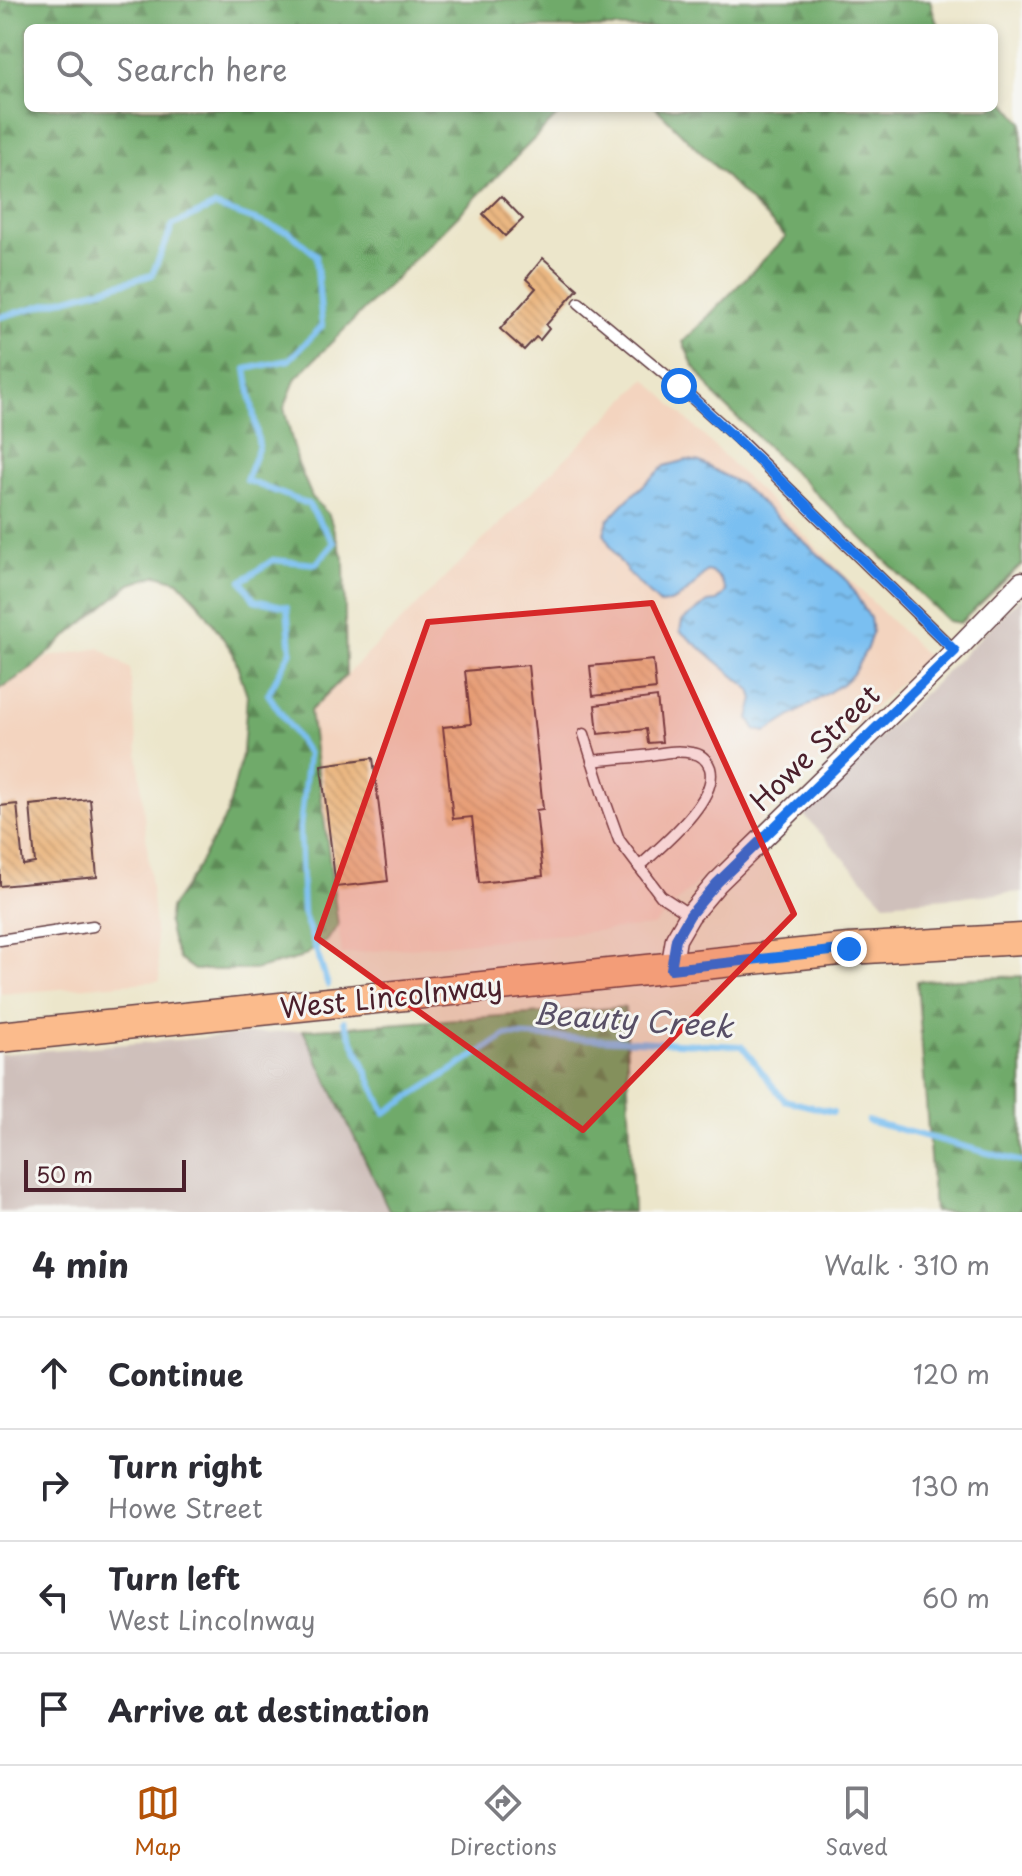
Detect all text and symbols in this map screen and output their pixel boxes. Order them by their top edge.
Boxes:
search box [24,24,998,112]
icon: search [52,46,96,90]
text: Search here [116,46,288,91]
route start [661,368,697,404]
street label: Howe Street [739,674,889,820]
route end [831,931,867,967]
street label: West Lincolnway [278,962,504,1029]
water label: Beauty Creek [532,989,736,1048]
scale bar [24,1156,186,1192]
text: 50 m [36,1157,93,1190]
text: 4 min [32,1238,129,1290]
text: Walk · 310 m [824,1245,990,1284]
icon: ahead [32,1351,76,1395]
text: Continue [108,1351,243,1396]
text: 120 m [913,1354,990,1393]
text: Turn right [108,1443,263,1488]
icon: right [32,1463,76,1507]
text: 130 m [911,1466,990,1505]
text: Howe Street [108,1488,263,1527]
text: Turn left [108,1555,240,1600]
icon: left [32,1575,76,1619]
text: 60 m [922,1578,990,1617]
text: West Lincolnway [108,1600,315,1639]
icon: arrive [32,1687,76,1731]
text: Arrive at destination [108,1687,430,1732]
tab: Map [134,1781,181,1862]
tab: Directions [450,1781,557,1862]
tab: Saved [825,1781,888,1862]

